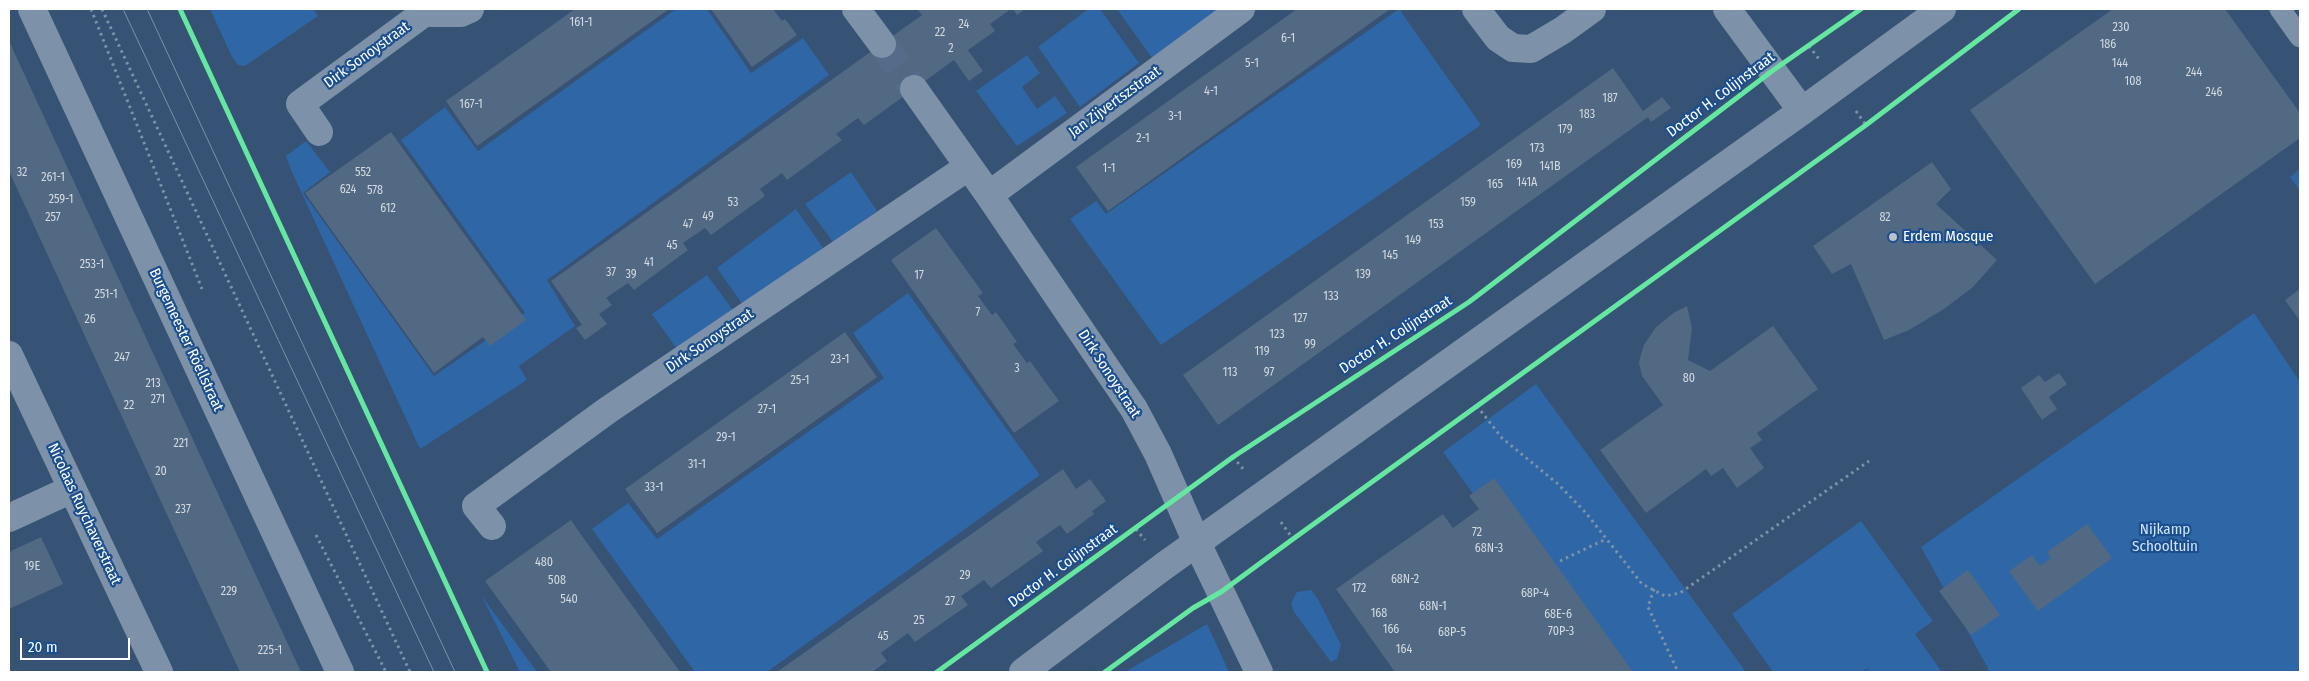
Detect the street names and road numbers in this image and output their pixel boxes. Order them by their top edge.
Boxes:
street label: Dirk Sonoystraat [321,18,413,92]
street label: Doctor H. Colijnstraat [1664,49,1778,141]
street label: Jan Zijvertszstraat [1065,63,1165,141]
street label: Burgemeester Röellstraat [145,266,227,414]
street label: Doctor H. Colijnstraat [1336,292,1456,378]
street label: Dirk Sonoystraat [663,305,757,377]
street label: Dirk Sonoystraat [1074,327,1144,421]
street label: Nicolaas Ruychaverstraat [43,440,125,588]
street label: Doctor H. Colijnstraat [1005,520,1121,612]

